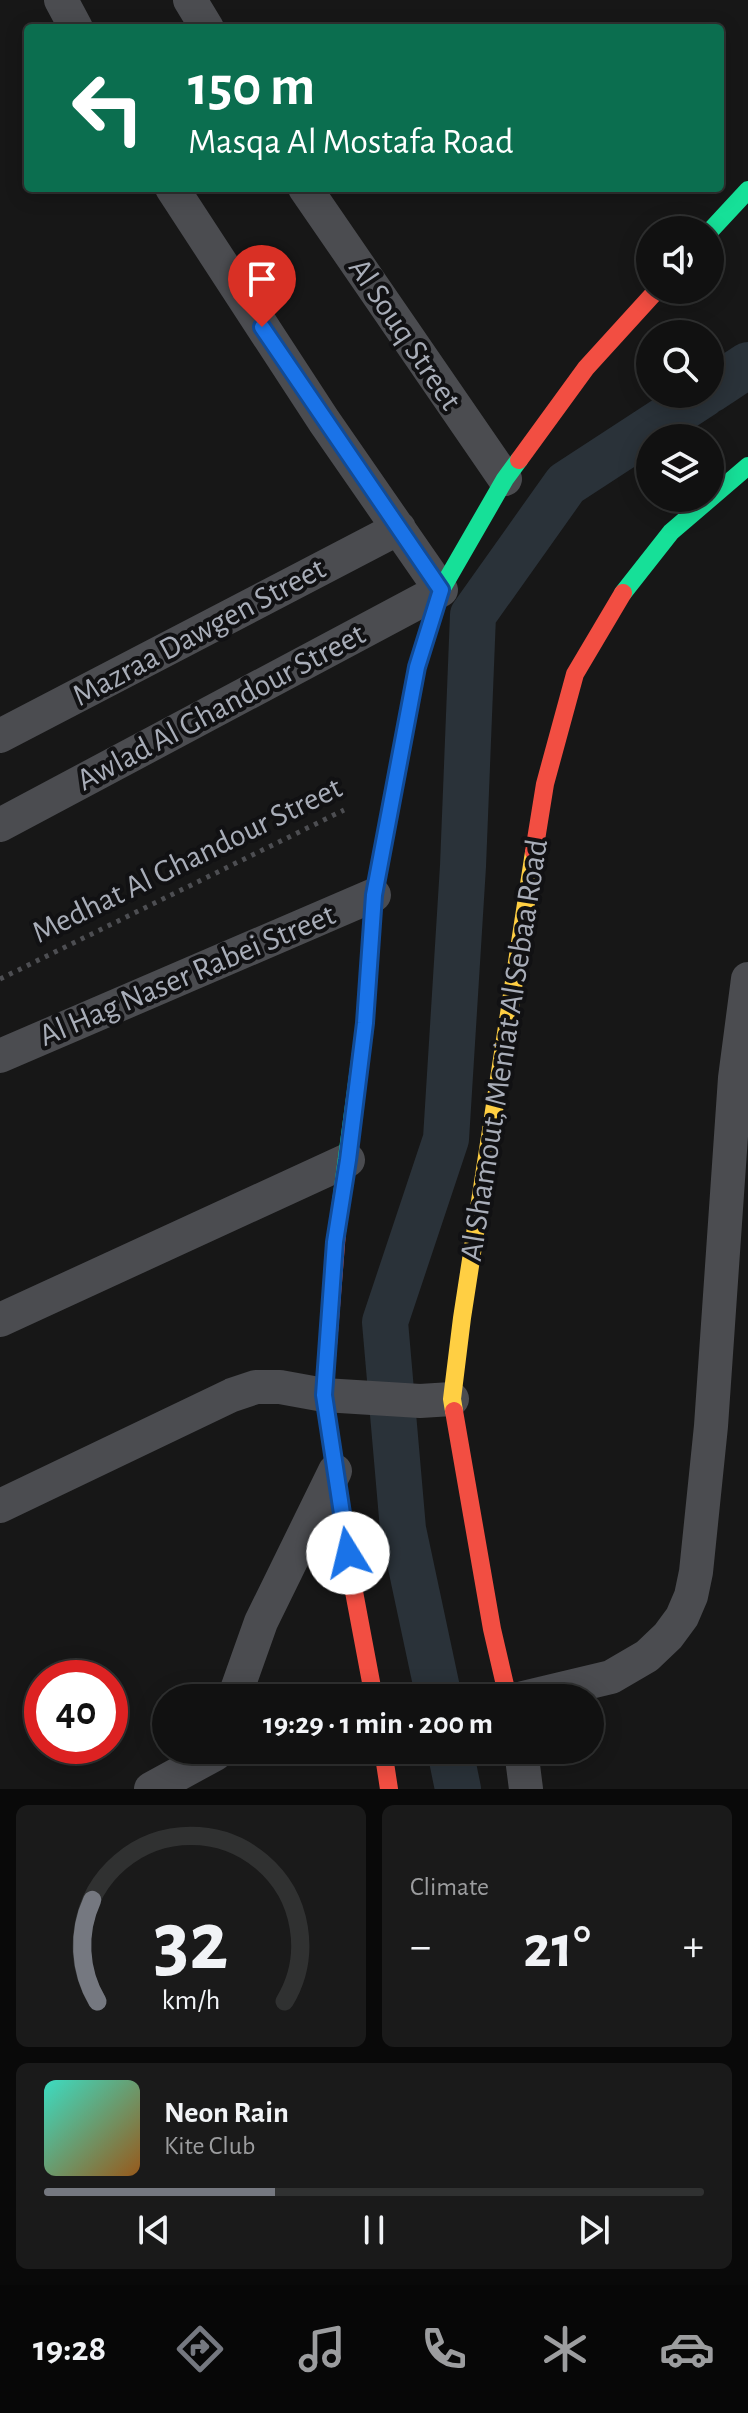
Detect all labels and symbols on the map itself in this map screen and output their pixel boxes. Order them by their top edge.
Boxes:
pin [228,245,296,327]
street label: Al Souq Street [343,252,467,416]
street label: Mazraa Dawgen Street [67,552,331,712]
street label: Awlad Al Ghandour Street [72,617,370,797]
street label: Medhat Al Ghandour Street [27,771,347,949]
street label: Al Shamout, Meniat Al Sebaa Road [455,837,553,1263]
street label: Al Hag Naser Rabei Street [34,898,340,1052]
position arrow [306,1511,390,1595]
speed limit sign: 40 [24,1660,128,1764]

